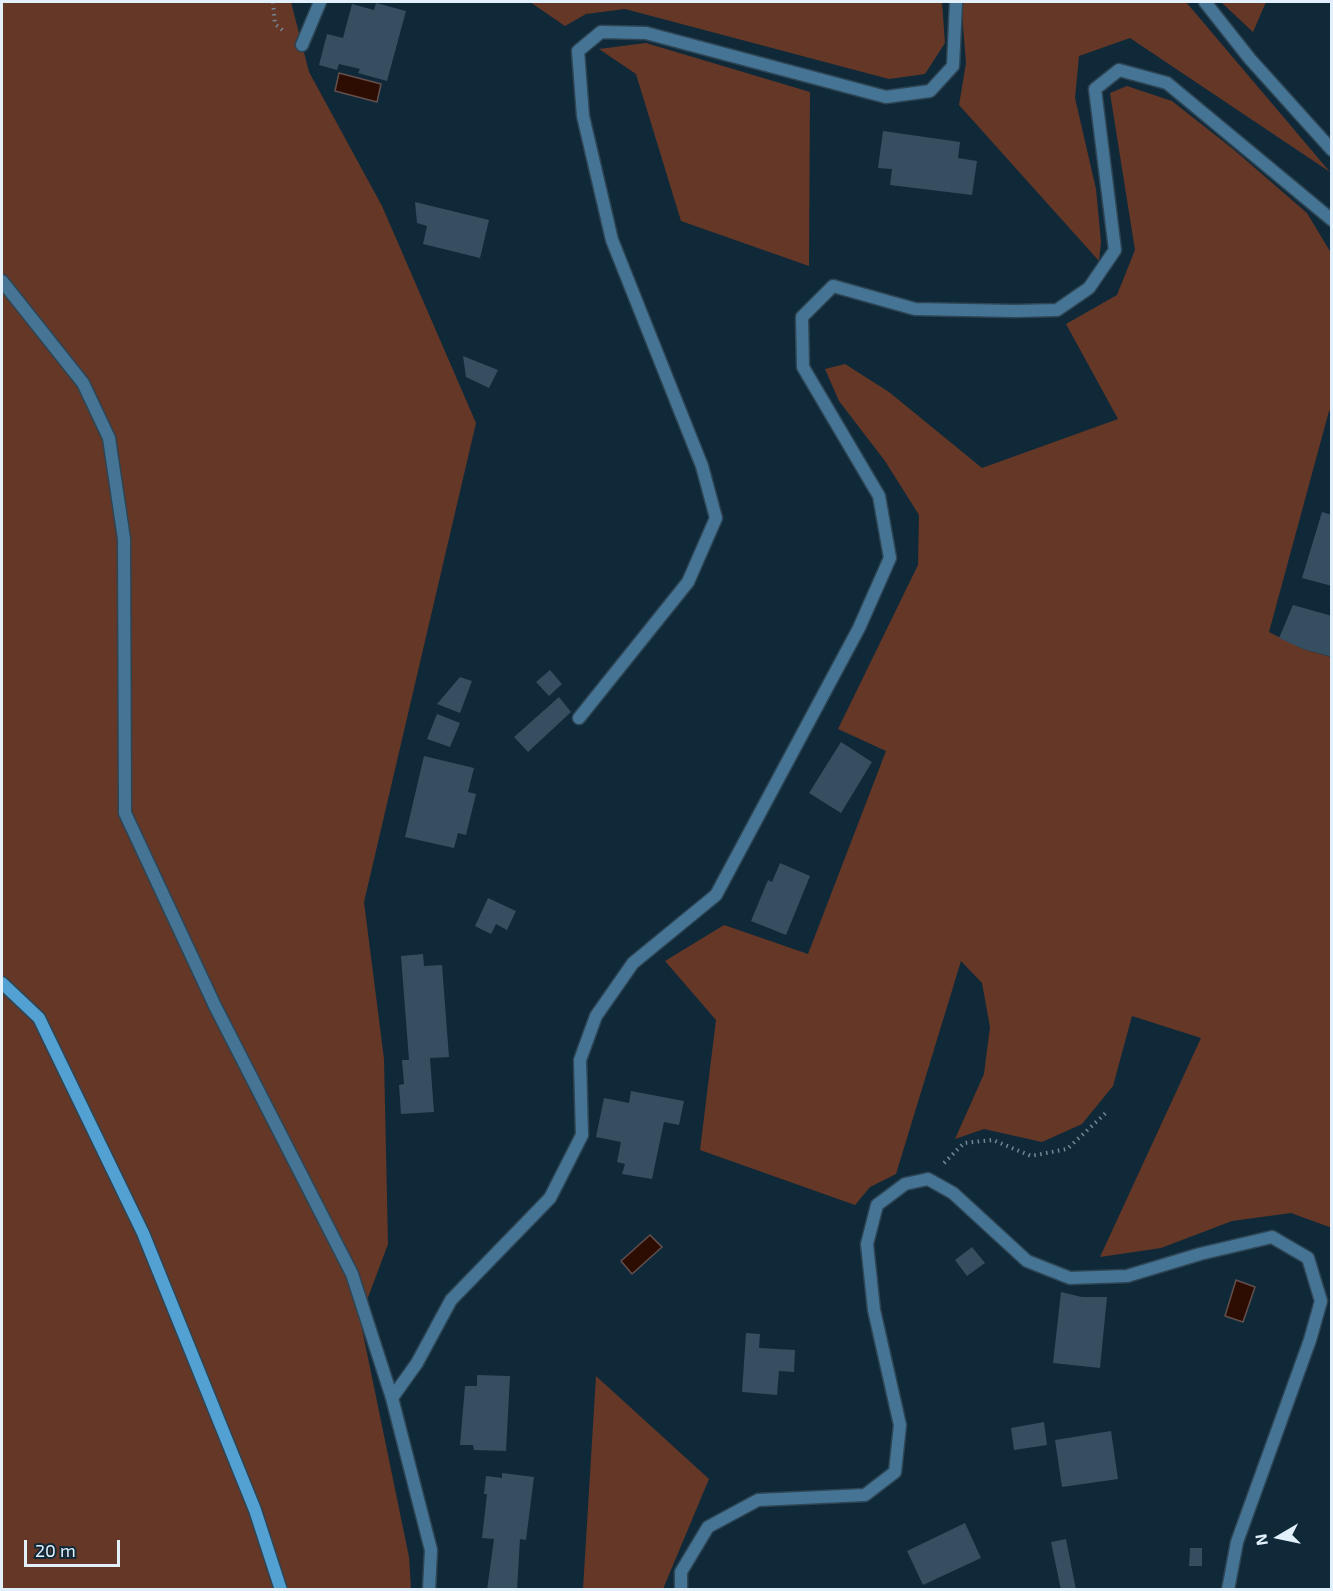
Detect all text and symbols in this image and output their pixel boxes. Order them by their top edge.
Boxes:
north arrow [1249,1507,1309,1567]
scale bar [27,1528,123,1566]
text: N [1250,1533,1271,1547]
text: 20 m [35,1539,76,1561]

